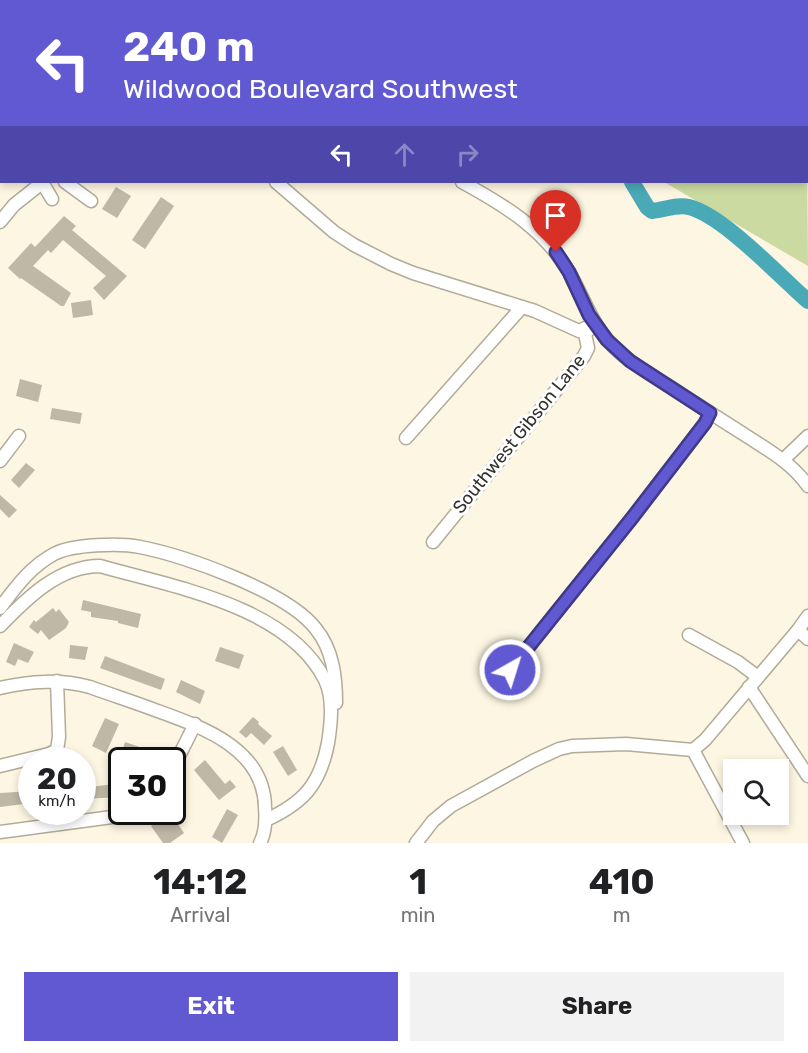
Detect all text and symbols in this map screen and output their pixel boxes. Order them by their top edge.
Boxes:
text: 240 m [123,22,255,72]
icon: left [24,24,102,102]
text: Wildwood Boulevard Southwest [123,73,518,105]
icon: left [325,138,358,171]
icon: ahead [388,138,421,171]
icon: right [451,138,484,171]
pin [530,190,581,252]
icon: arrive [539,199,572,232]
street label: Southwest Gibson Lane [448,350,590,518]
position arrow [478,638,542,702]
speed limit sign: 30 [108,747,186,825]
map controls [723,759,789,825]
button: search [723,759,789,825]
text: 20 [37,761,77,797]
text: km/h [38,792,76,810]
text: 14:12 [153,860,248,903]
text: 1 [409,860,427,903]
text: 410 [589,860,655,903]
text: Arrival [170,903,230,927]
text: min [401,903,435,927]
text: m [613,903,631,927]
button: Exit [24,972,398,1041]
button: Share [410,972,784,1041]

